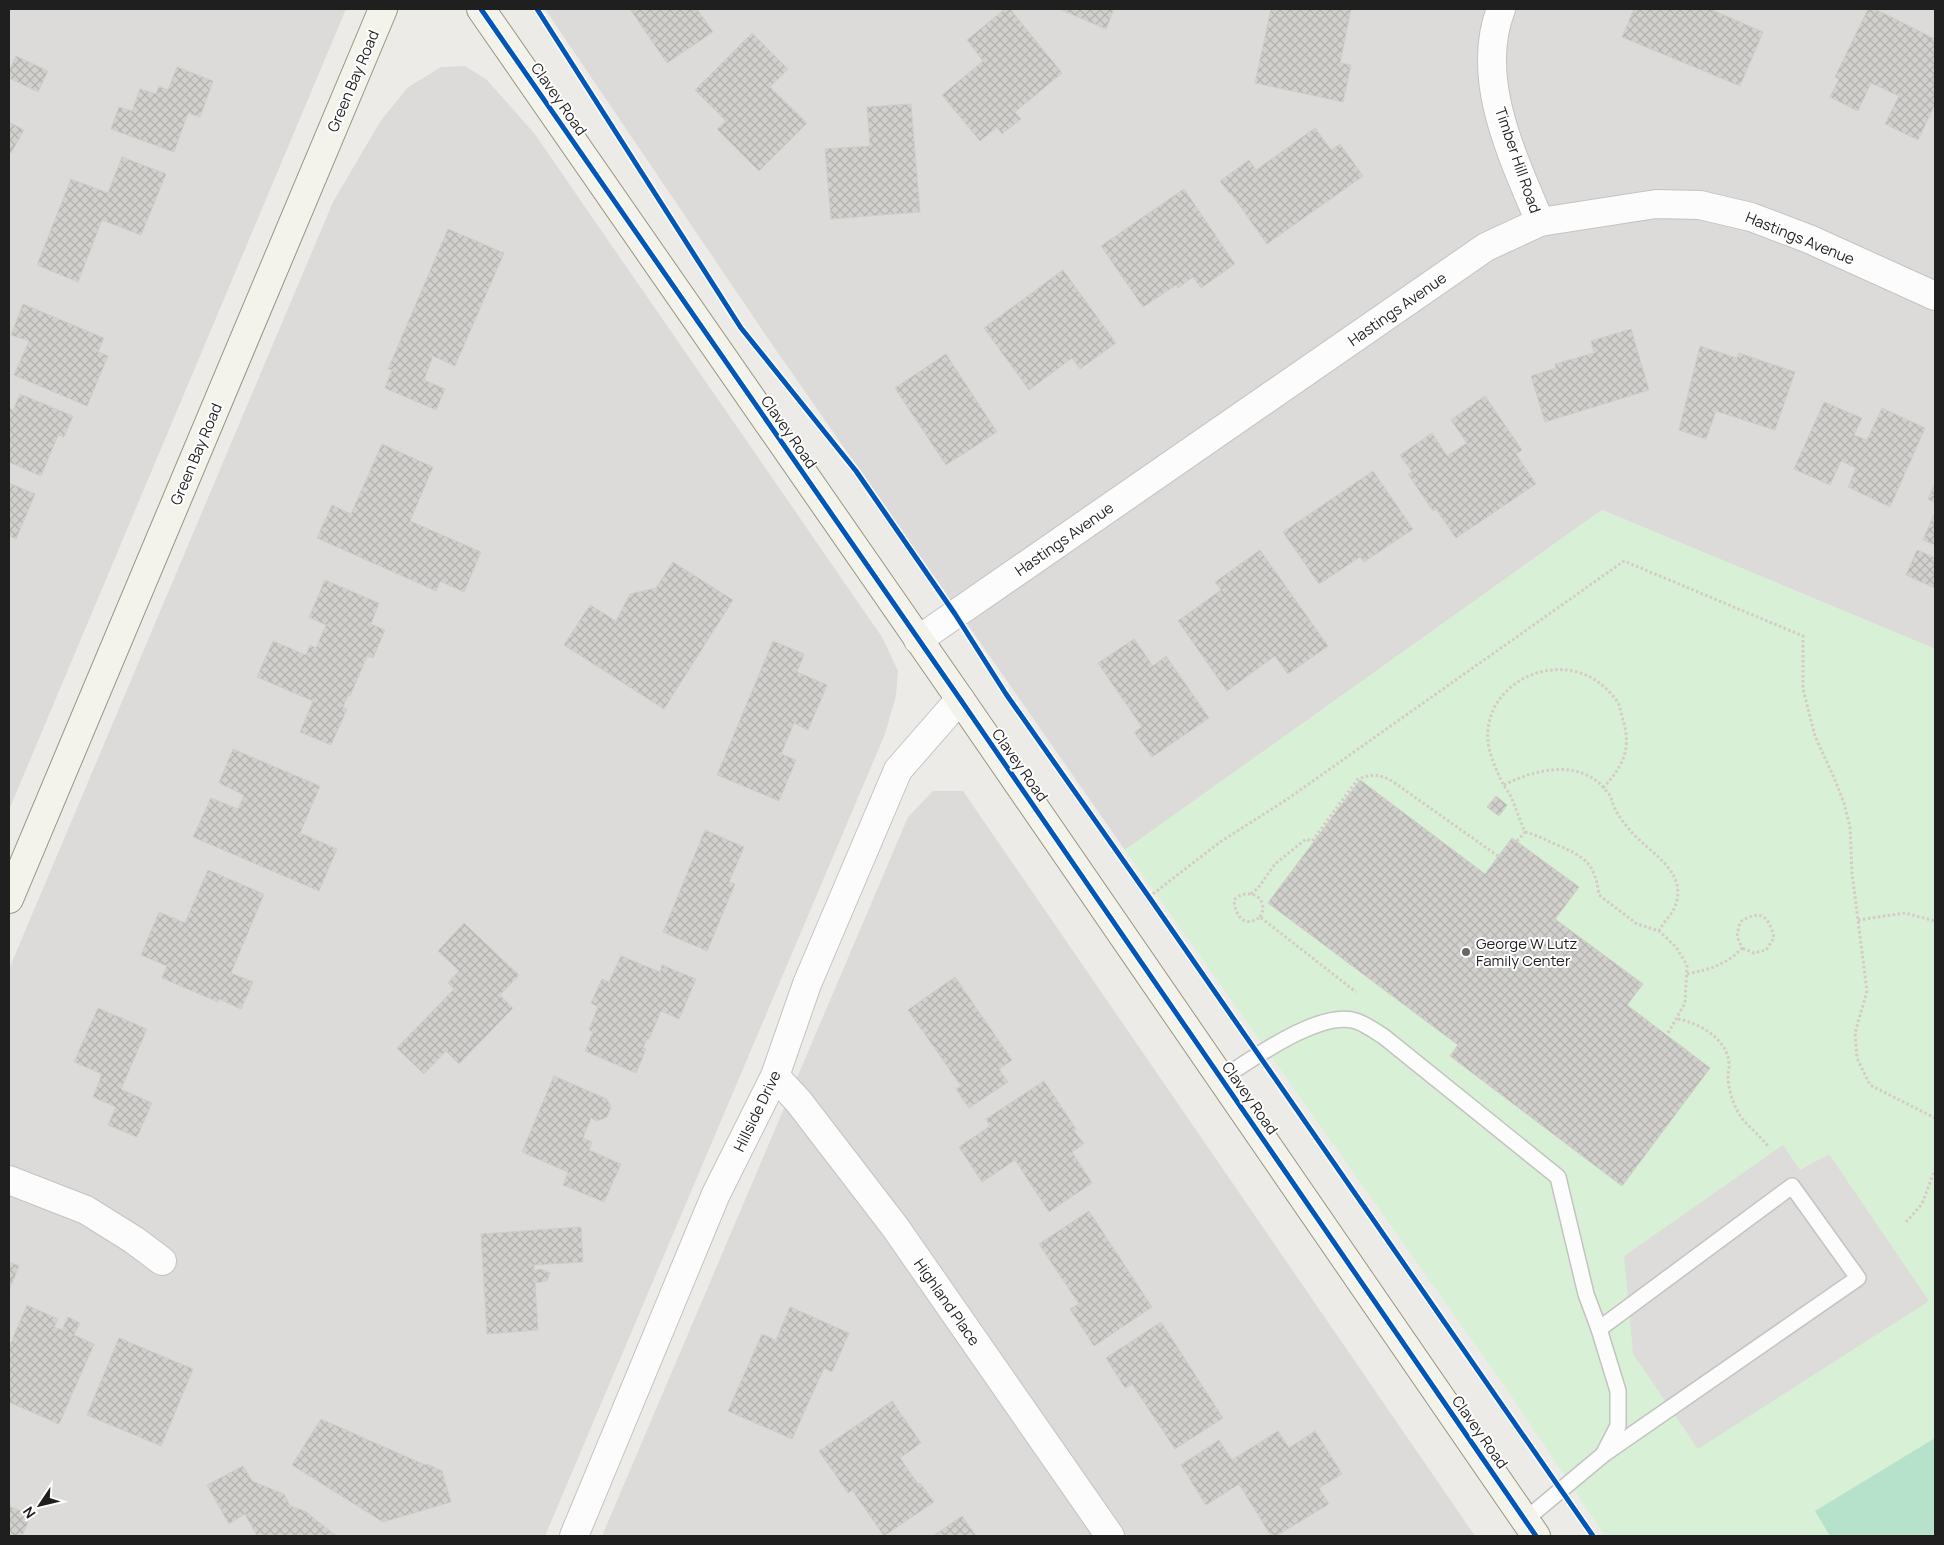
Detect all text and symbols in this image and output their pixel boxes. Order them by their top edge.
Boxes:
street label: Green Bay Road [322,27,384,135]
street label: Clavey Road [526,58,592,140]
street label: Timber Hill Road [1490,104,1546,216]
street label: Hastings Avenue [1742,207,1858,270]
street label: Hastings Avenue [1343,267,1451,351]
street label: Clavey Road [756,391,822,473]
street label: Green Bay Road [165,400,227,508]
street label: Hastings Avenue [1010,497,1118,581]
street label: Clavey Road [987,724,1053,806]
place label: George W Lutz Family Center [1476,933,1578,971]
marker: George W Lutz Family Center [1460,946,1472,958]
street label: Clavey Road [1217,1057,1283,1139]
street label: Hillside Drive [728,1067,786,1155]
street label: Highland Place [909,1254,985,1350]
street label: Clavey Road [1447,1391,1513,1473]
north arrow [15,1480,65,1530]
text: N [18,1503,40,1522]

